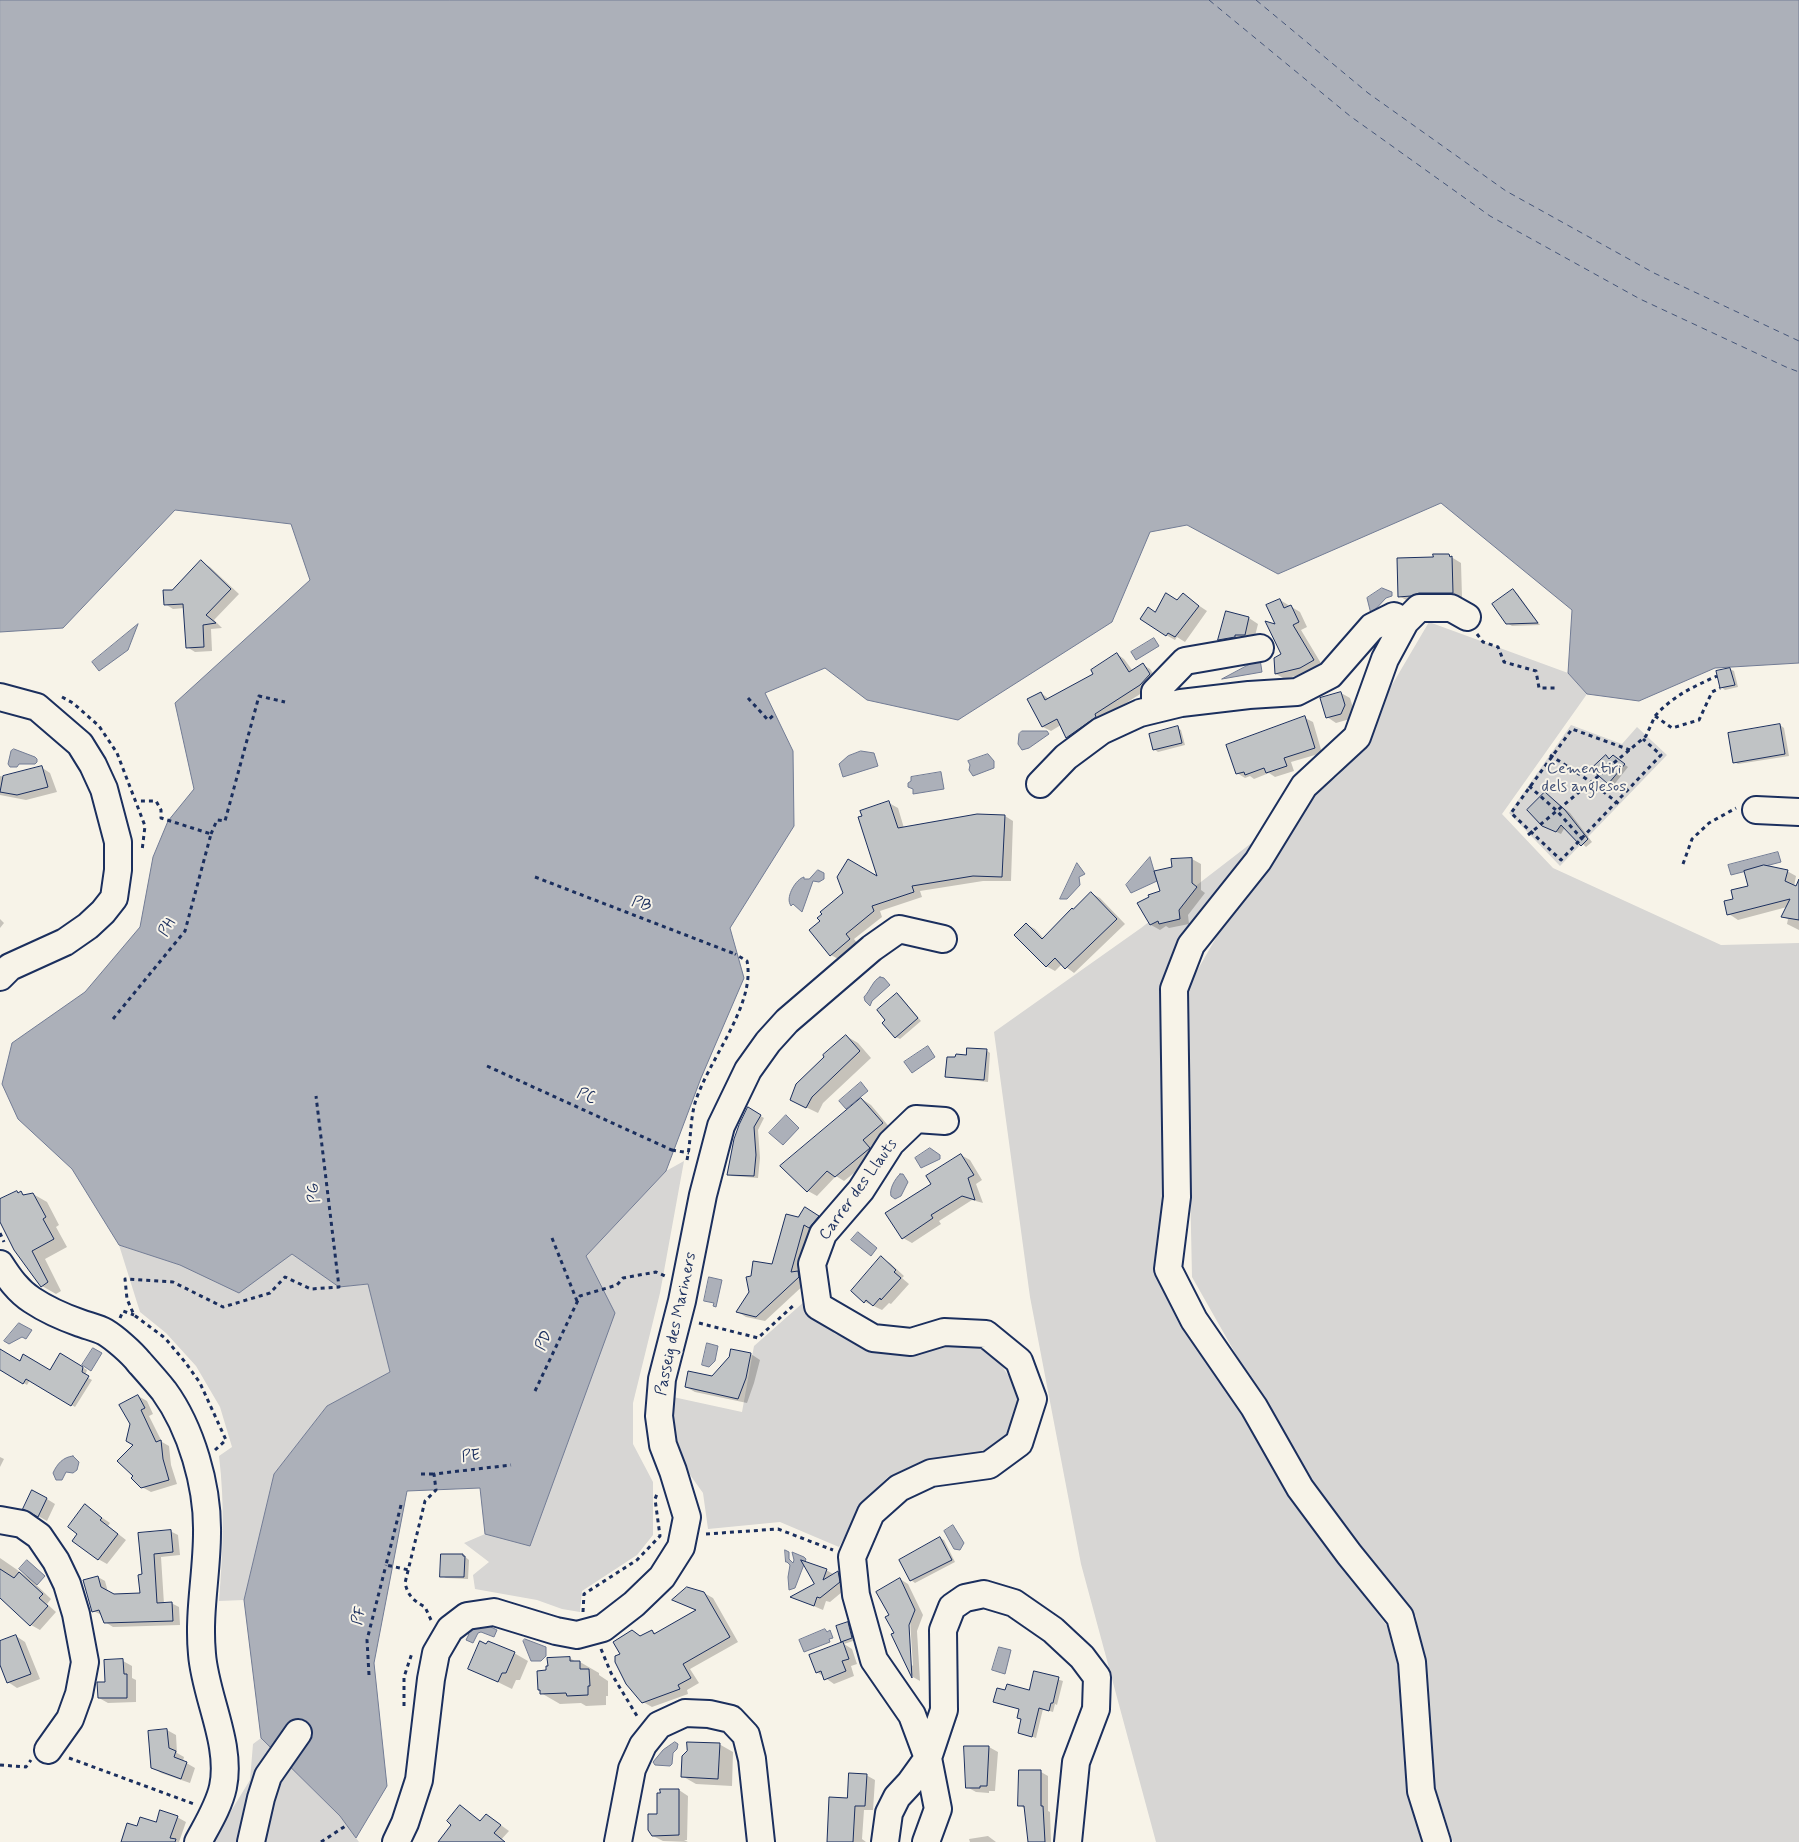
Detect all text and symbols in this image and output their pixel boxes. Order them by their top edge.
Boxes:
park label: Cementiri dels anglesos [1542,760,1626,798]
street label: PB [629,893,653,917]
street label: PH [155,915,181,941]
street label: PC [573,1084,599,1110]
street label: Carrer des Llauts [816,1136,902,1244]
street label: PG [304,1182,326,1204]
street label: Passeig des Mariners [652,1250,702,1398]
street label: PD [532,1328,558,1354]
street label: PE [461,1446,481,1468]
street label: PF [348,1605,372,1627]

